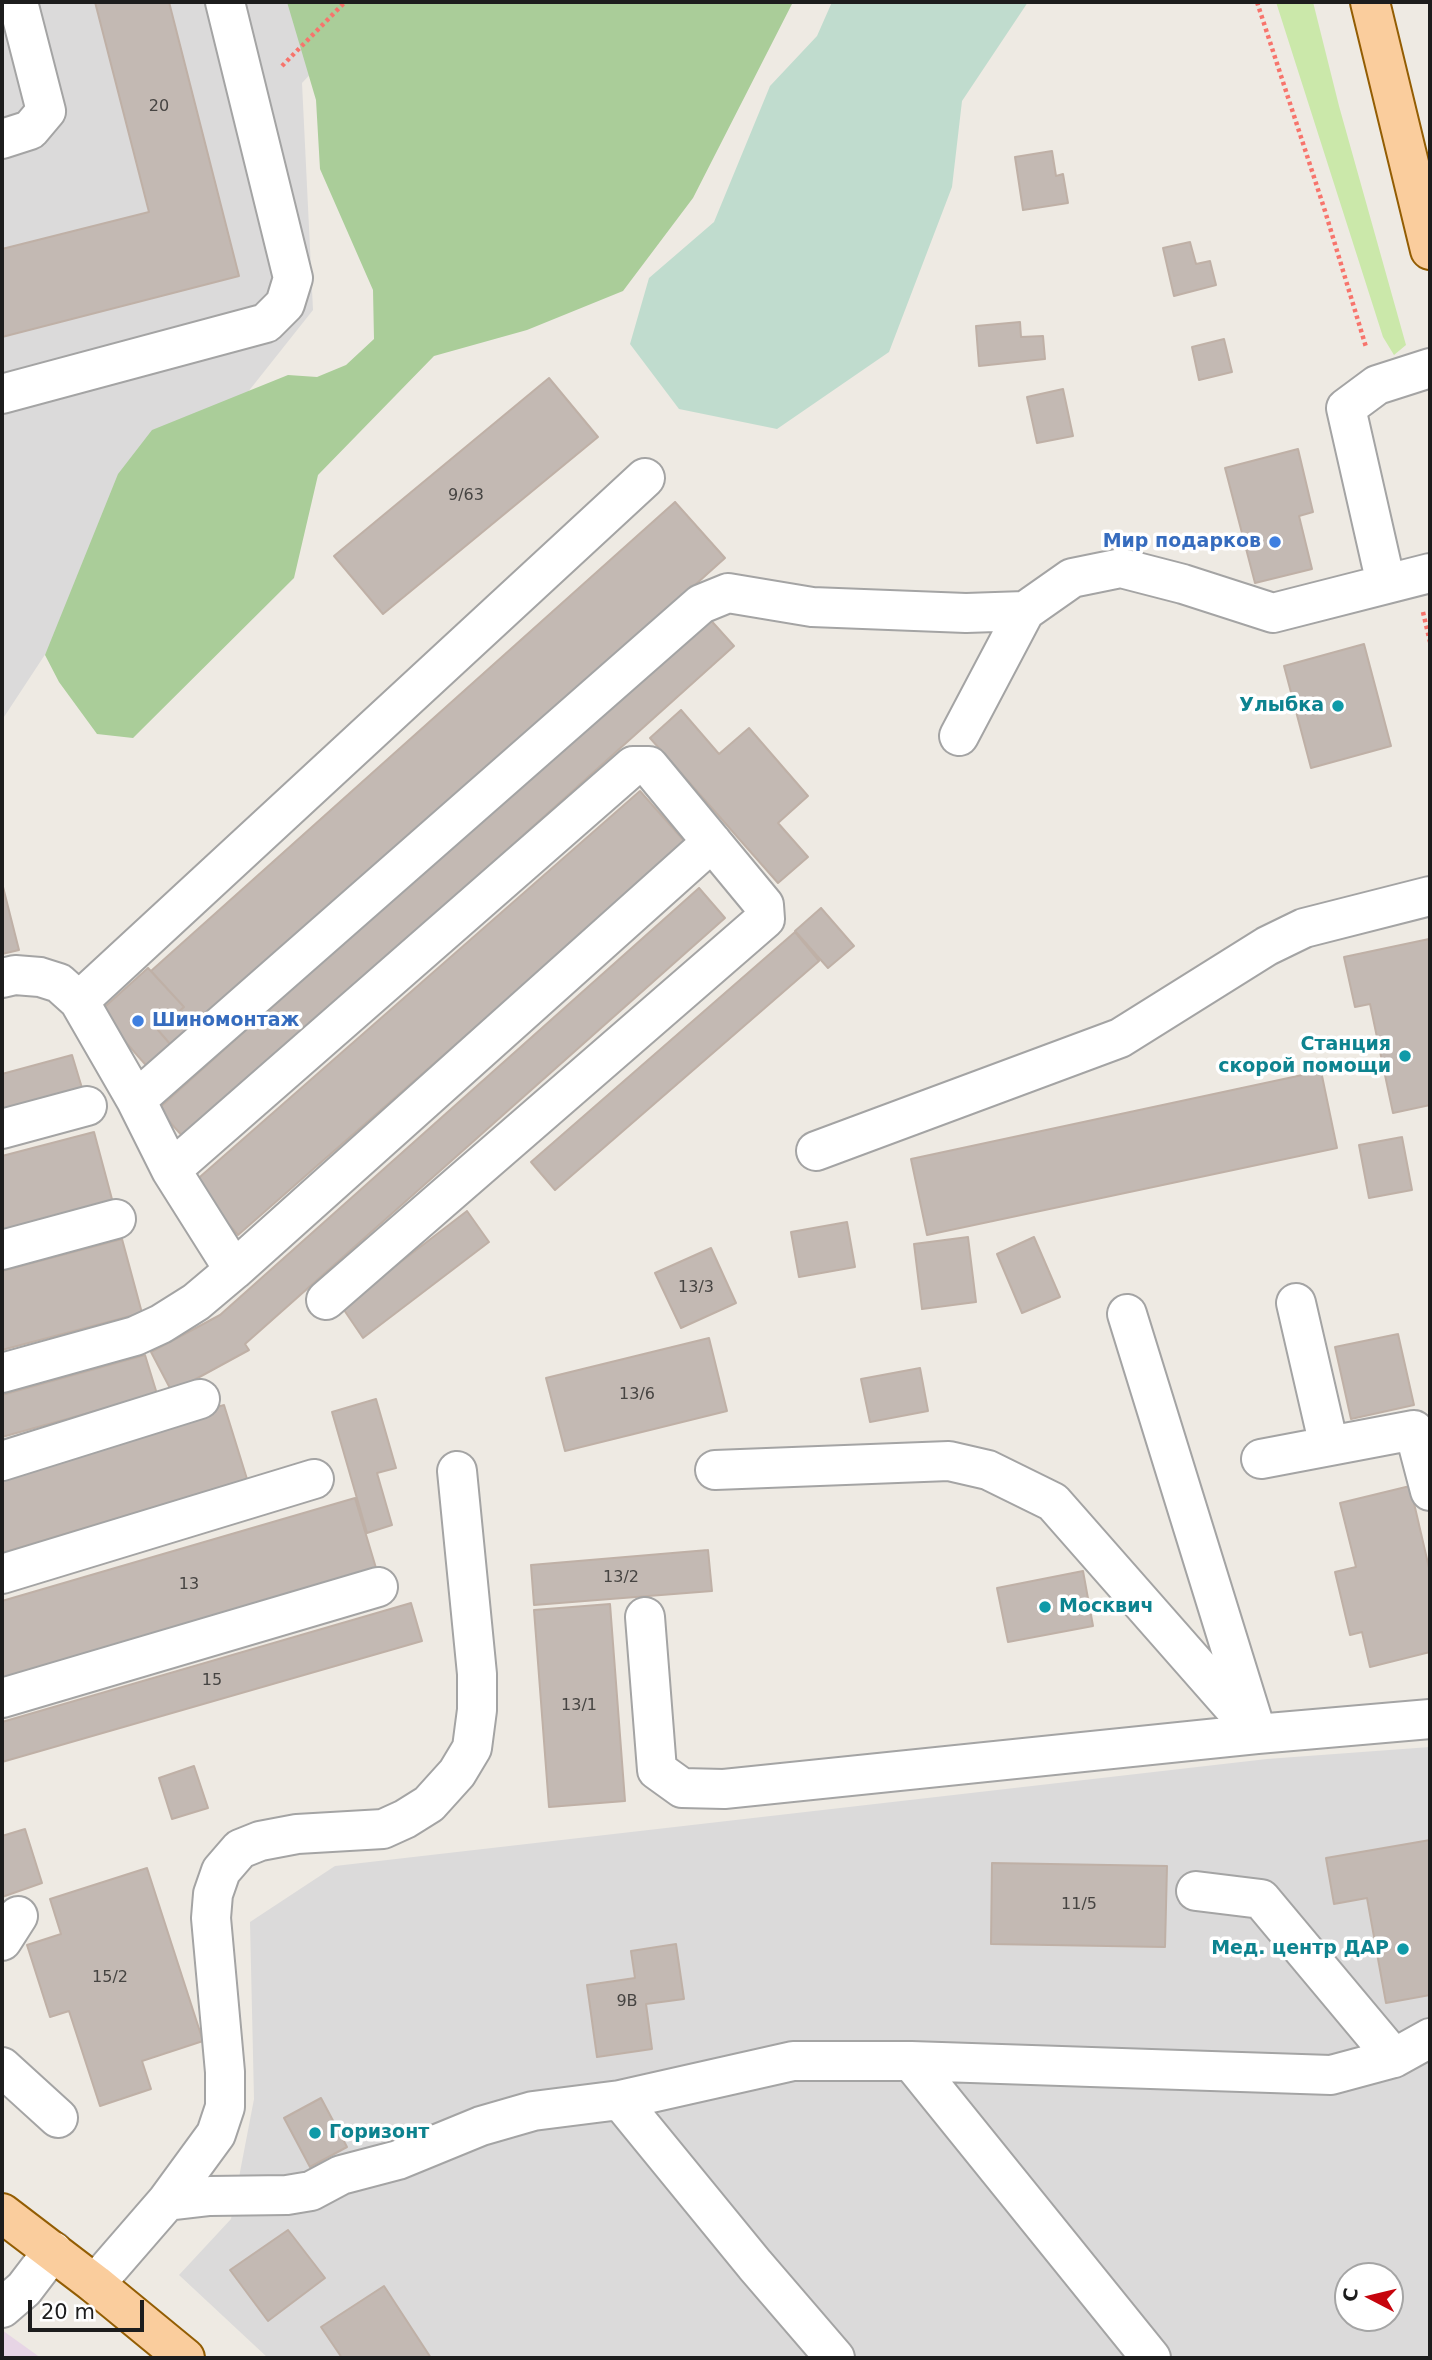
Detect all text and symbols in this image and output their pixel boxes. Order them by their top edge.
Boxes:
house number: 20 [149,97,169,117]
house number: 9/63 [448,486,484,506]
place label: Мир подарков [1103,531,1261,553]
marker: Мир подарков [1267,534,1283,550]
place label: Улыбка [1239,695,1324,717]
marker: Улыбка [1330,698,1346,714]
place label: Шиномонтаж [152,1010,299,1032]
marker: Шиномонтаж [130,1013,146,1029]
place label: Станция скорой помощи [1218,1034,1391,1078]
marker: Станция скорой помощи [1397,1048,1413,1064]
house number: 13/3 [678,1278,714,1298]
house number: 13/6 [619,1385,655,1405]
house number: 13/2 [603,1568,639,1588]
house number: 13 [179,1575,199,1595]
place label: Москвич [1059,1596,1153,1618]
marker: Москвич [1037,1599,1053,1615]
house number: 15 [202,1671,222,1691]
house number: 13/1 [561,1696,597,1716]
house number: 11/5 [1061,1895,1097,1915]
place label: Мед. центр ДАР [1211,1938,1389,1960]
marker: Мед. центр ДАР [1395,1941,1411,1957]
house number: 15/2 [92,1968,128,1988]
house number: 9В [616,1992,638,2012]
place label: Горизонт [329,2122,429,2144]
marker: Горизонт [307,2125,323,2141]
north arrow [1334,2262,1404,2332]
scale bar [32,2286,147,2330]
text: С [1338,2286,1362,2303]
text: 20 m [41,2300,95,2324]

